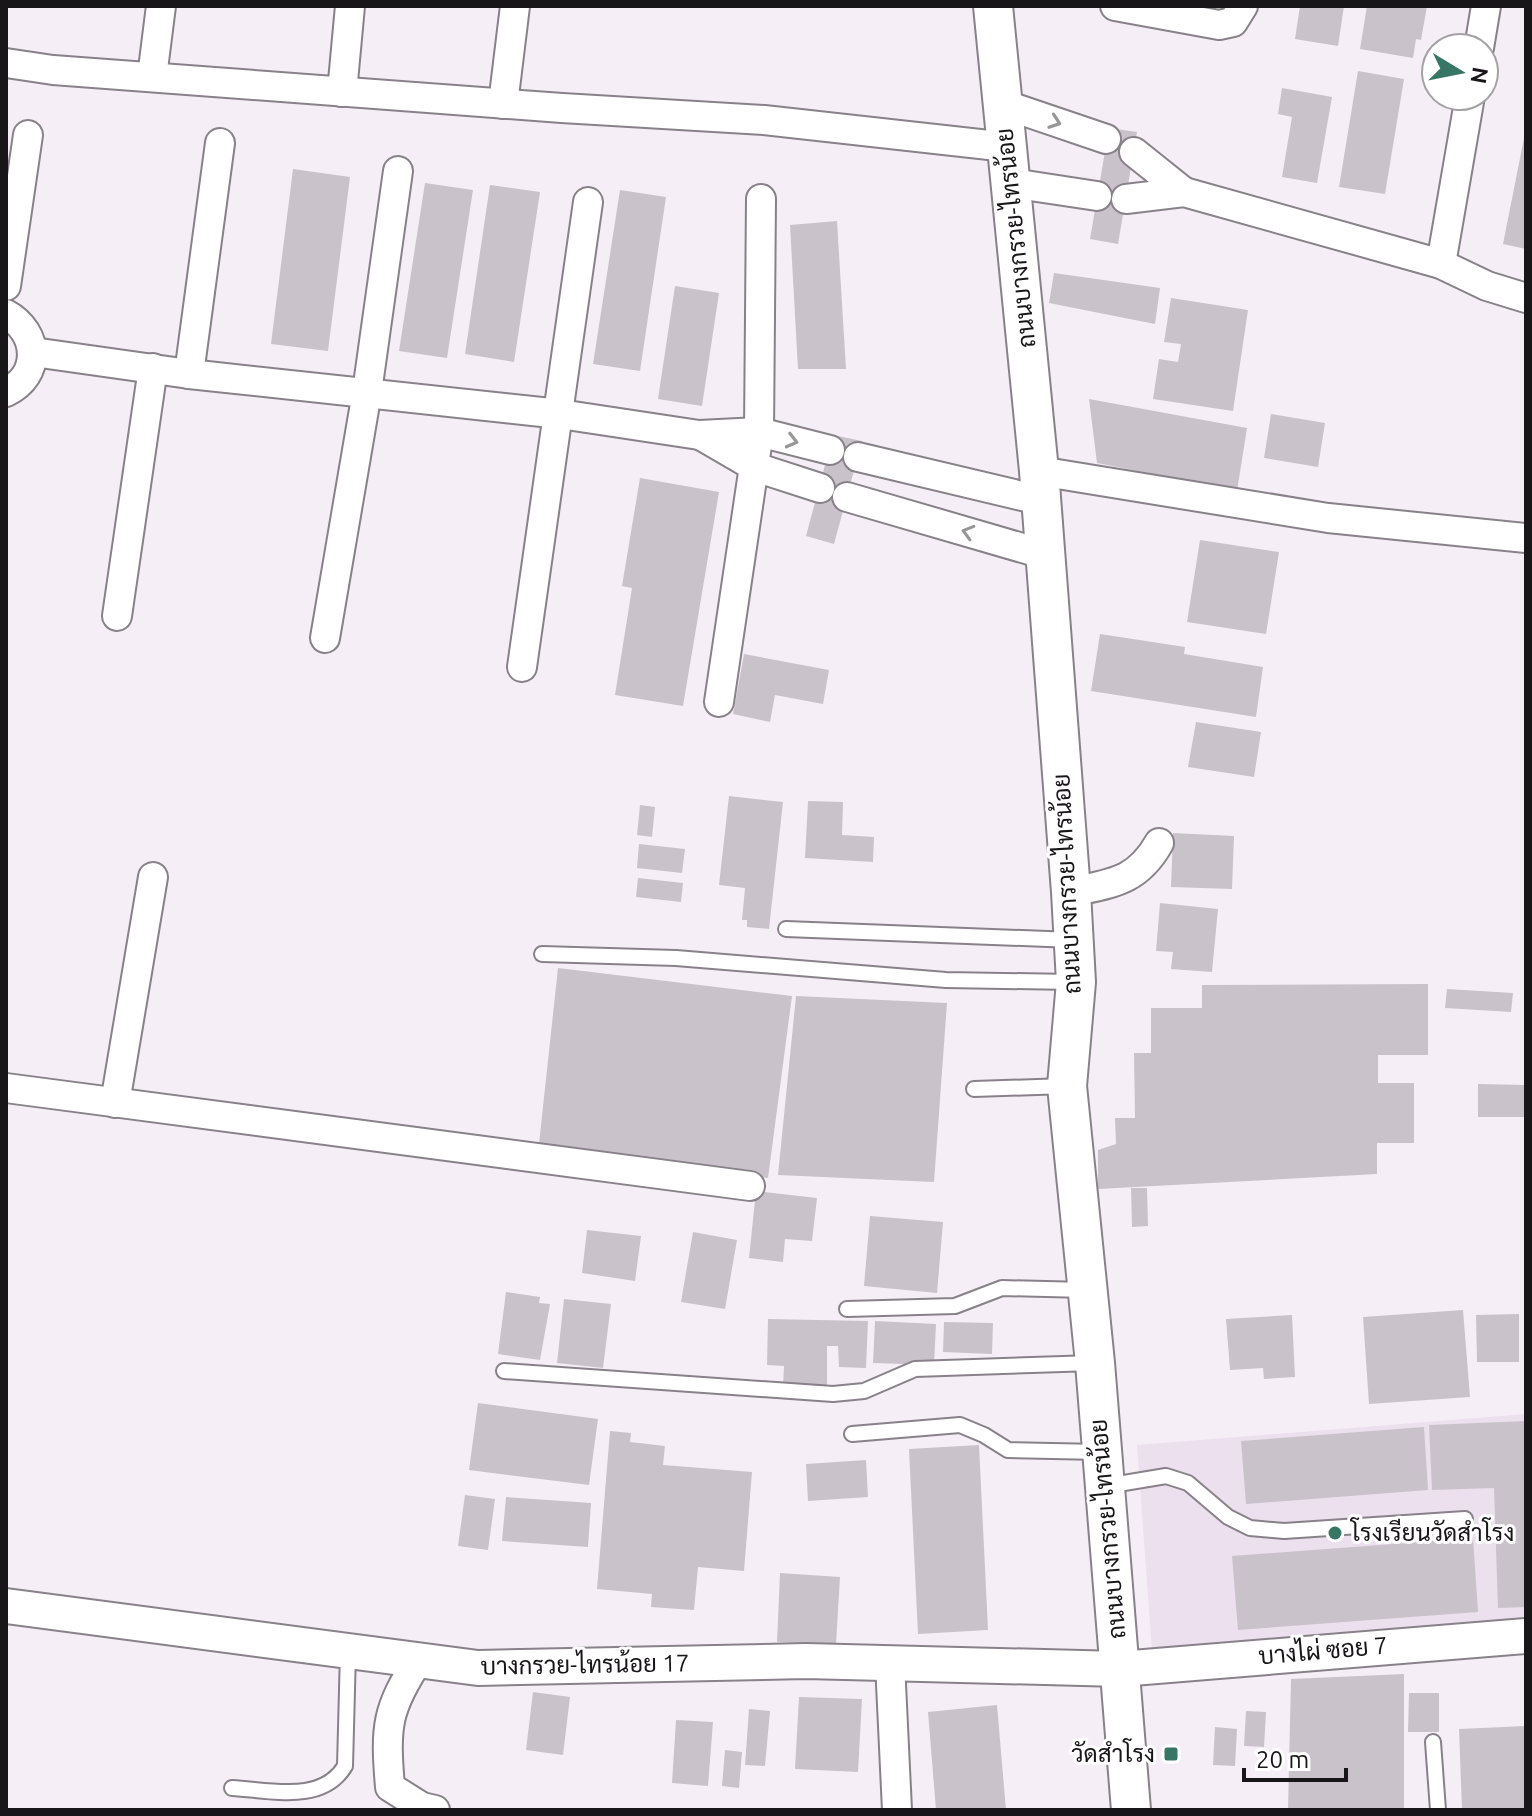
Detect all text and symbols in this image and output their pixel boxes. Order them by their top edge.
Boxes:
north arrow [1420,32,1500,112]
text: N [1466,65,1494,86]
one-way arrow [1047,112,1061,128]
street label: ถนนบางกรวย-ไทรน้อย [989,127,1040,349]
one-way arrow [785,431,799,448]
one-way arrow [962,525,976,541]
street label: ถนนบางกรวย-ไทรน้อย [1045,773,1086,995]
street label: ถนนบางกรวย-ไทรน้อย [1082,1418,1131,1640]
place label: โรงเรียนวัดสำโรง [1349,1517,1514,1546]
marker: โรงเรียนวัดสำโรง [1326,1524,1344,1542]
street label: บางไผ่ ซอย 7 [1257,1629,1389,1670]
street label: บางกรวย-ไทรน้อย 17 [480,1647,690,1680]
scale bar [1244,1732,1346,1782]
place label: วัดสำโรง [1071,1738,1155,1767]
marker: วัดสำโรง [1162,1745,1180,1763]
text: 20 m [1256,1746,1309,1773]

